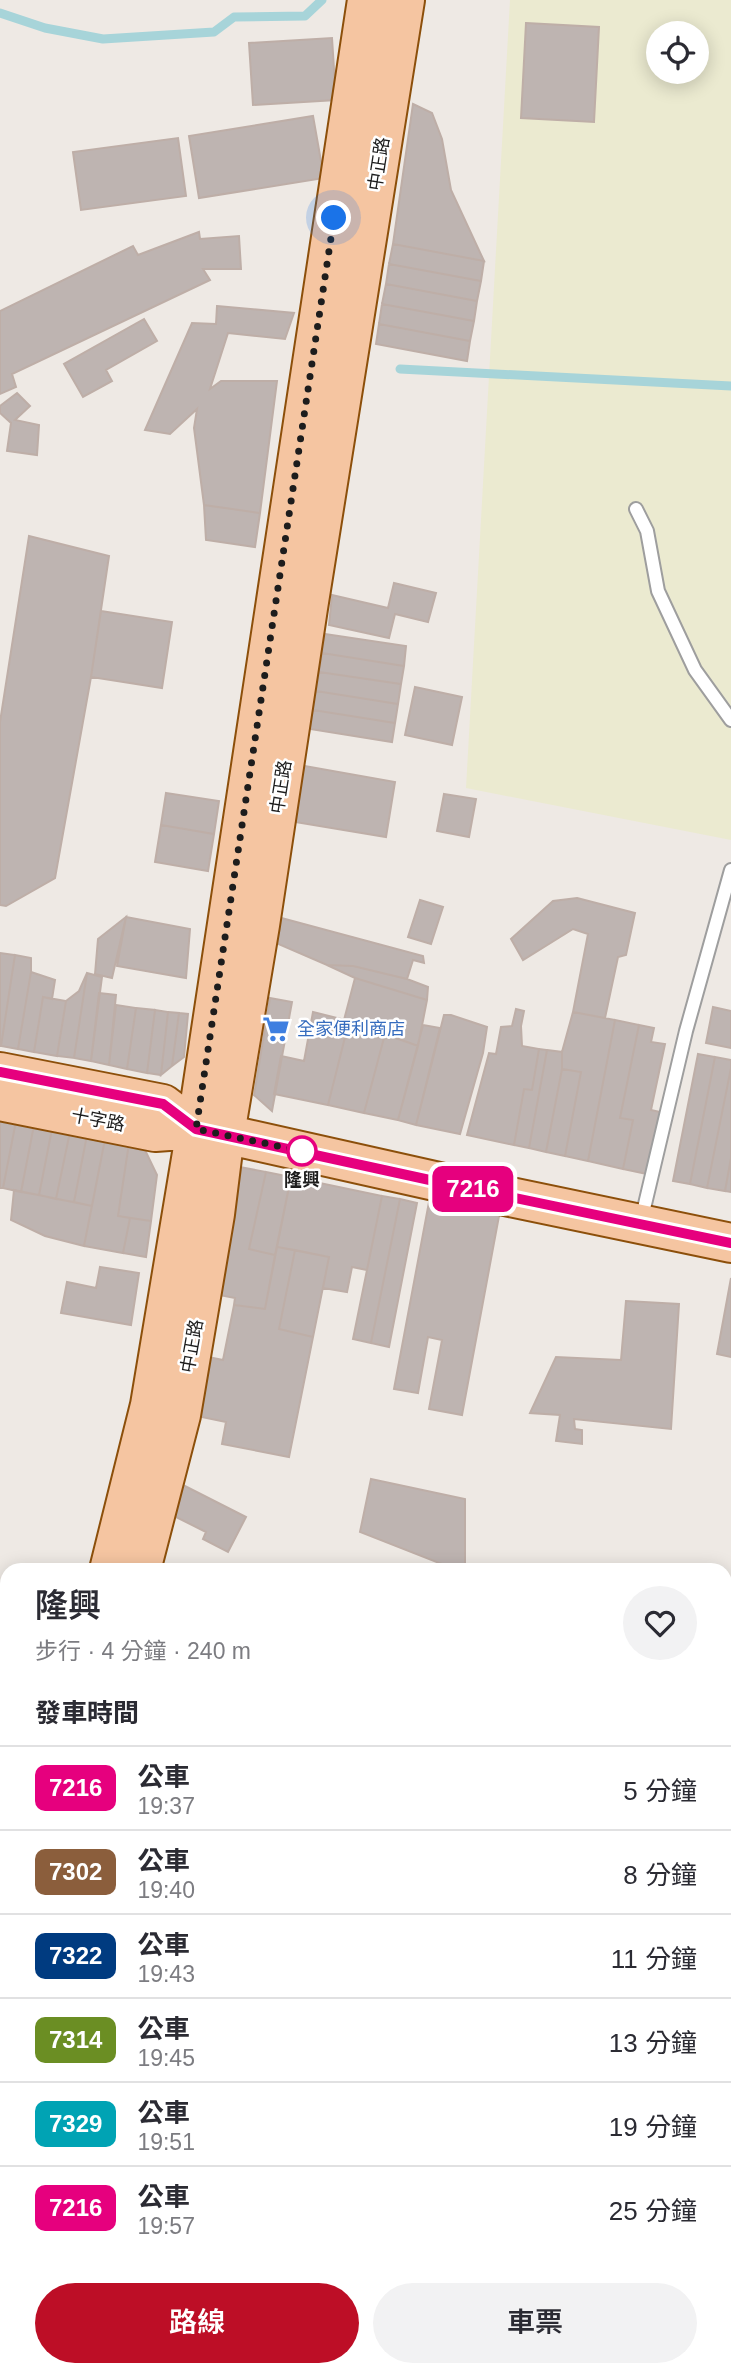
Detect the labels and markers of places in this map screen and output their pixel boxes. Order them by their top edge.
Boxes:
supermarket icon: 全家便利商店 [261,1014,291,1044]
place label: 全家便利商店 [297,1019,405,1039]
marker: 隆興 [287,1136,317,1166]
place label: 隆興 [284,1170,320,1190]

